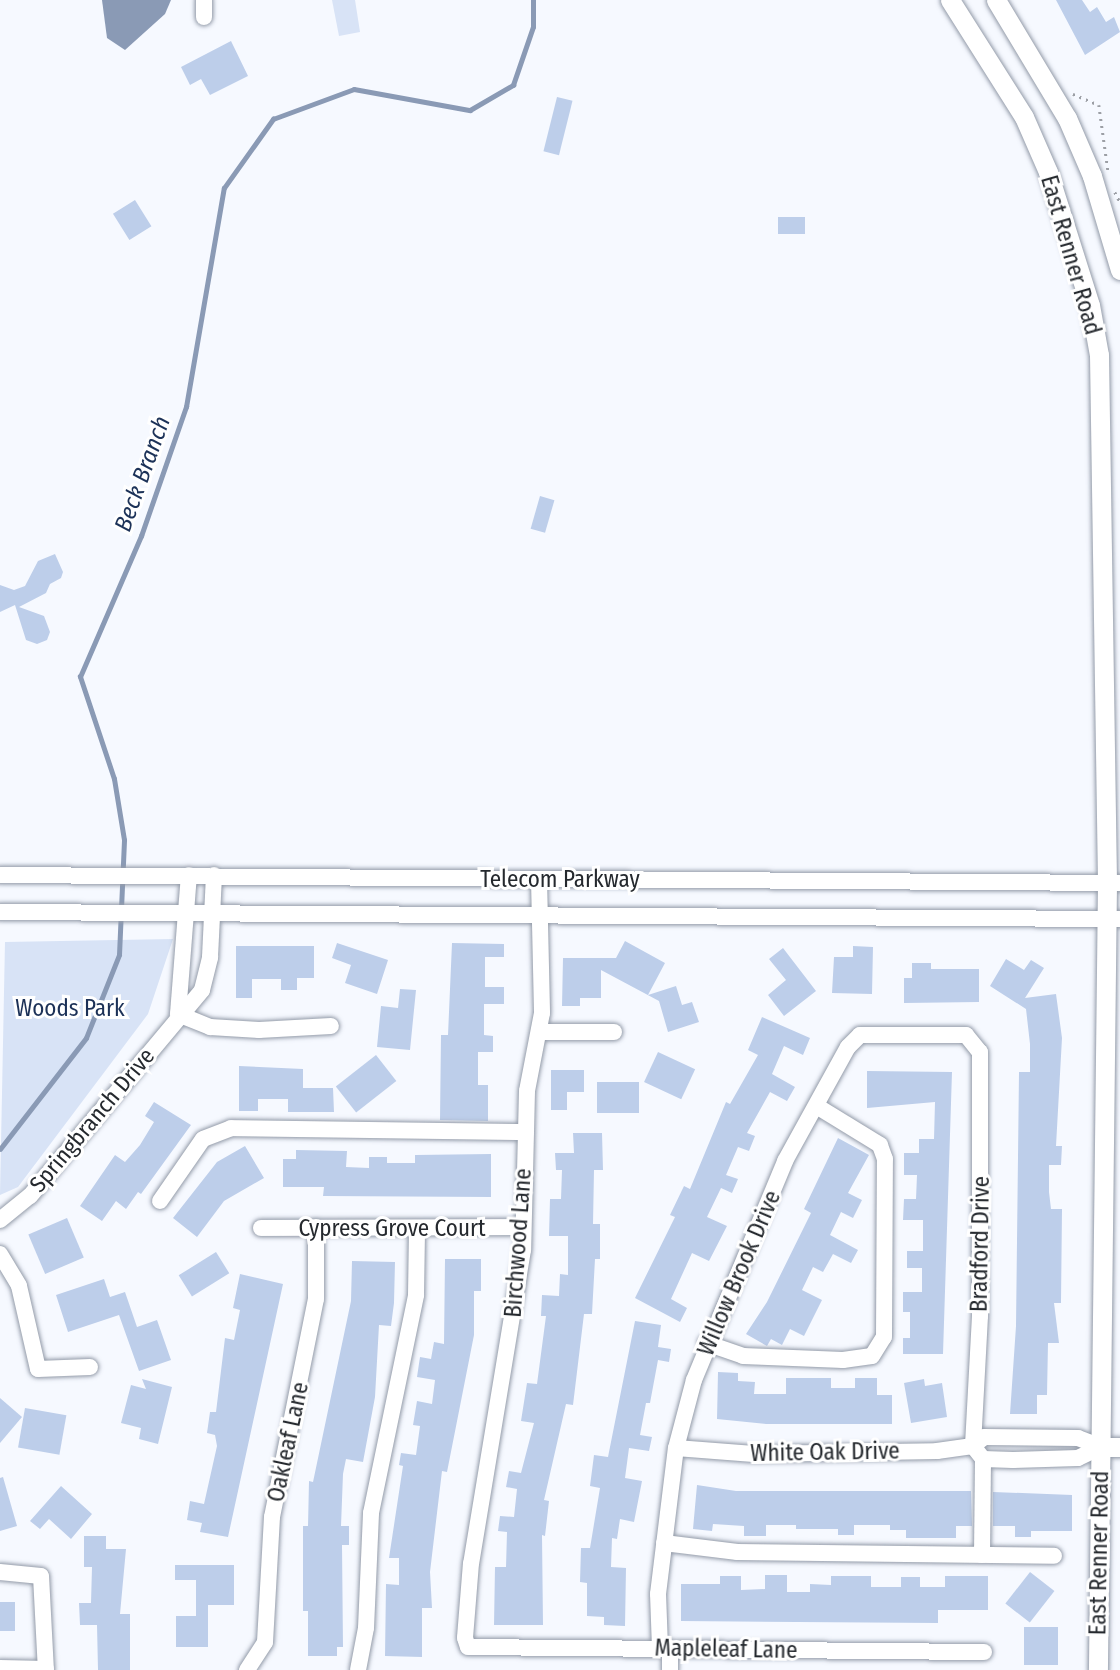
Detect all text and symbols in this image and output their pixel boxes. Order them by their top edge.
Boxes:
street label: East Renner Road [1035,172,1107,338]
water label: Beck Branch [109,412,177,536]
street label: Telecom Parkway [480,865,640,893]
park label: Woods Park [15,994,125,1022]
street label: Springbranch Drive [24,1042,160,1198]
street label: Birchwood Lane [499,1167,537,1319]
street label: Bradford Drive [965,1176,995,1312]
street label: Willow Brook Drive [692,1186,786,1360]
street label: Cypress Grove Court [299,1214,485,1242]
street label: Oakleaf Lane [262,1380,314,1504]
street label: White Oak Drive [750,1437,900,1467]
street label: East Renner Road [1084,1470,1114,1636]
street label: Mapleleaf Lane [654,1634,798,1664]

